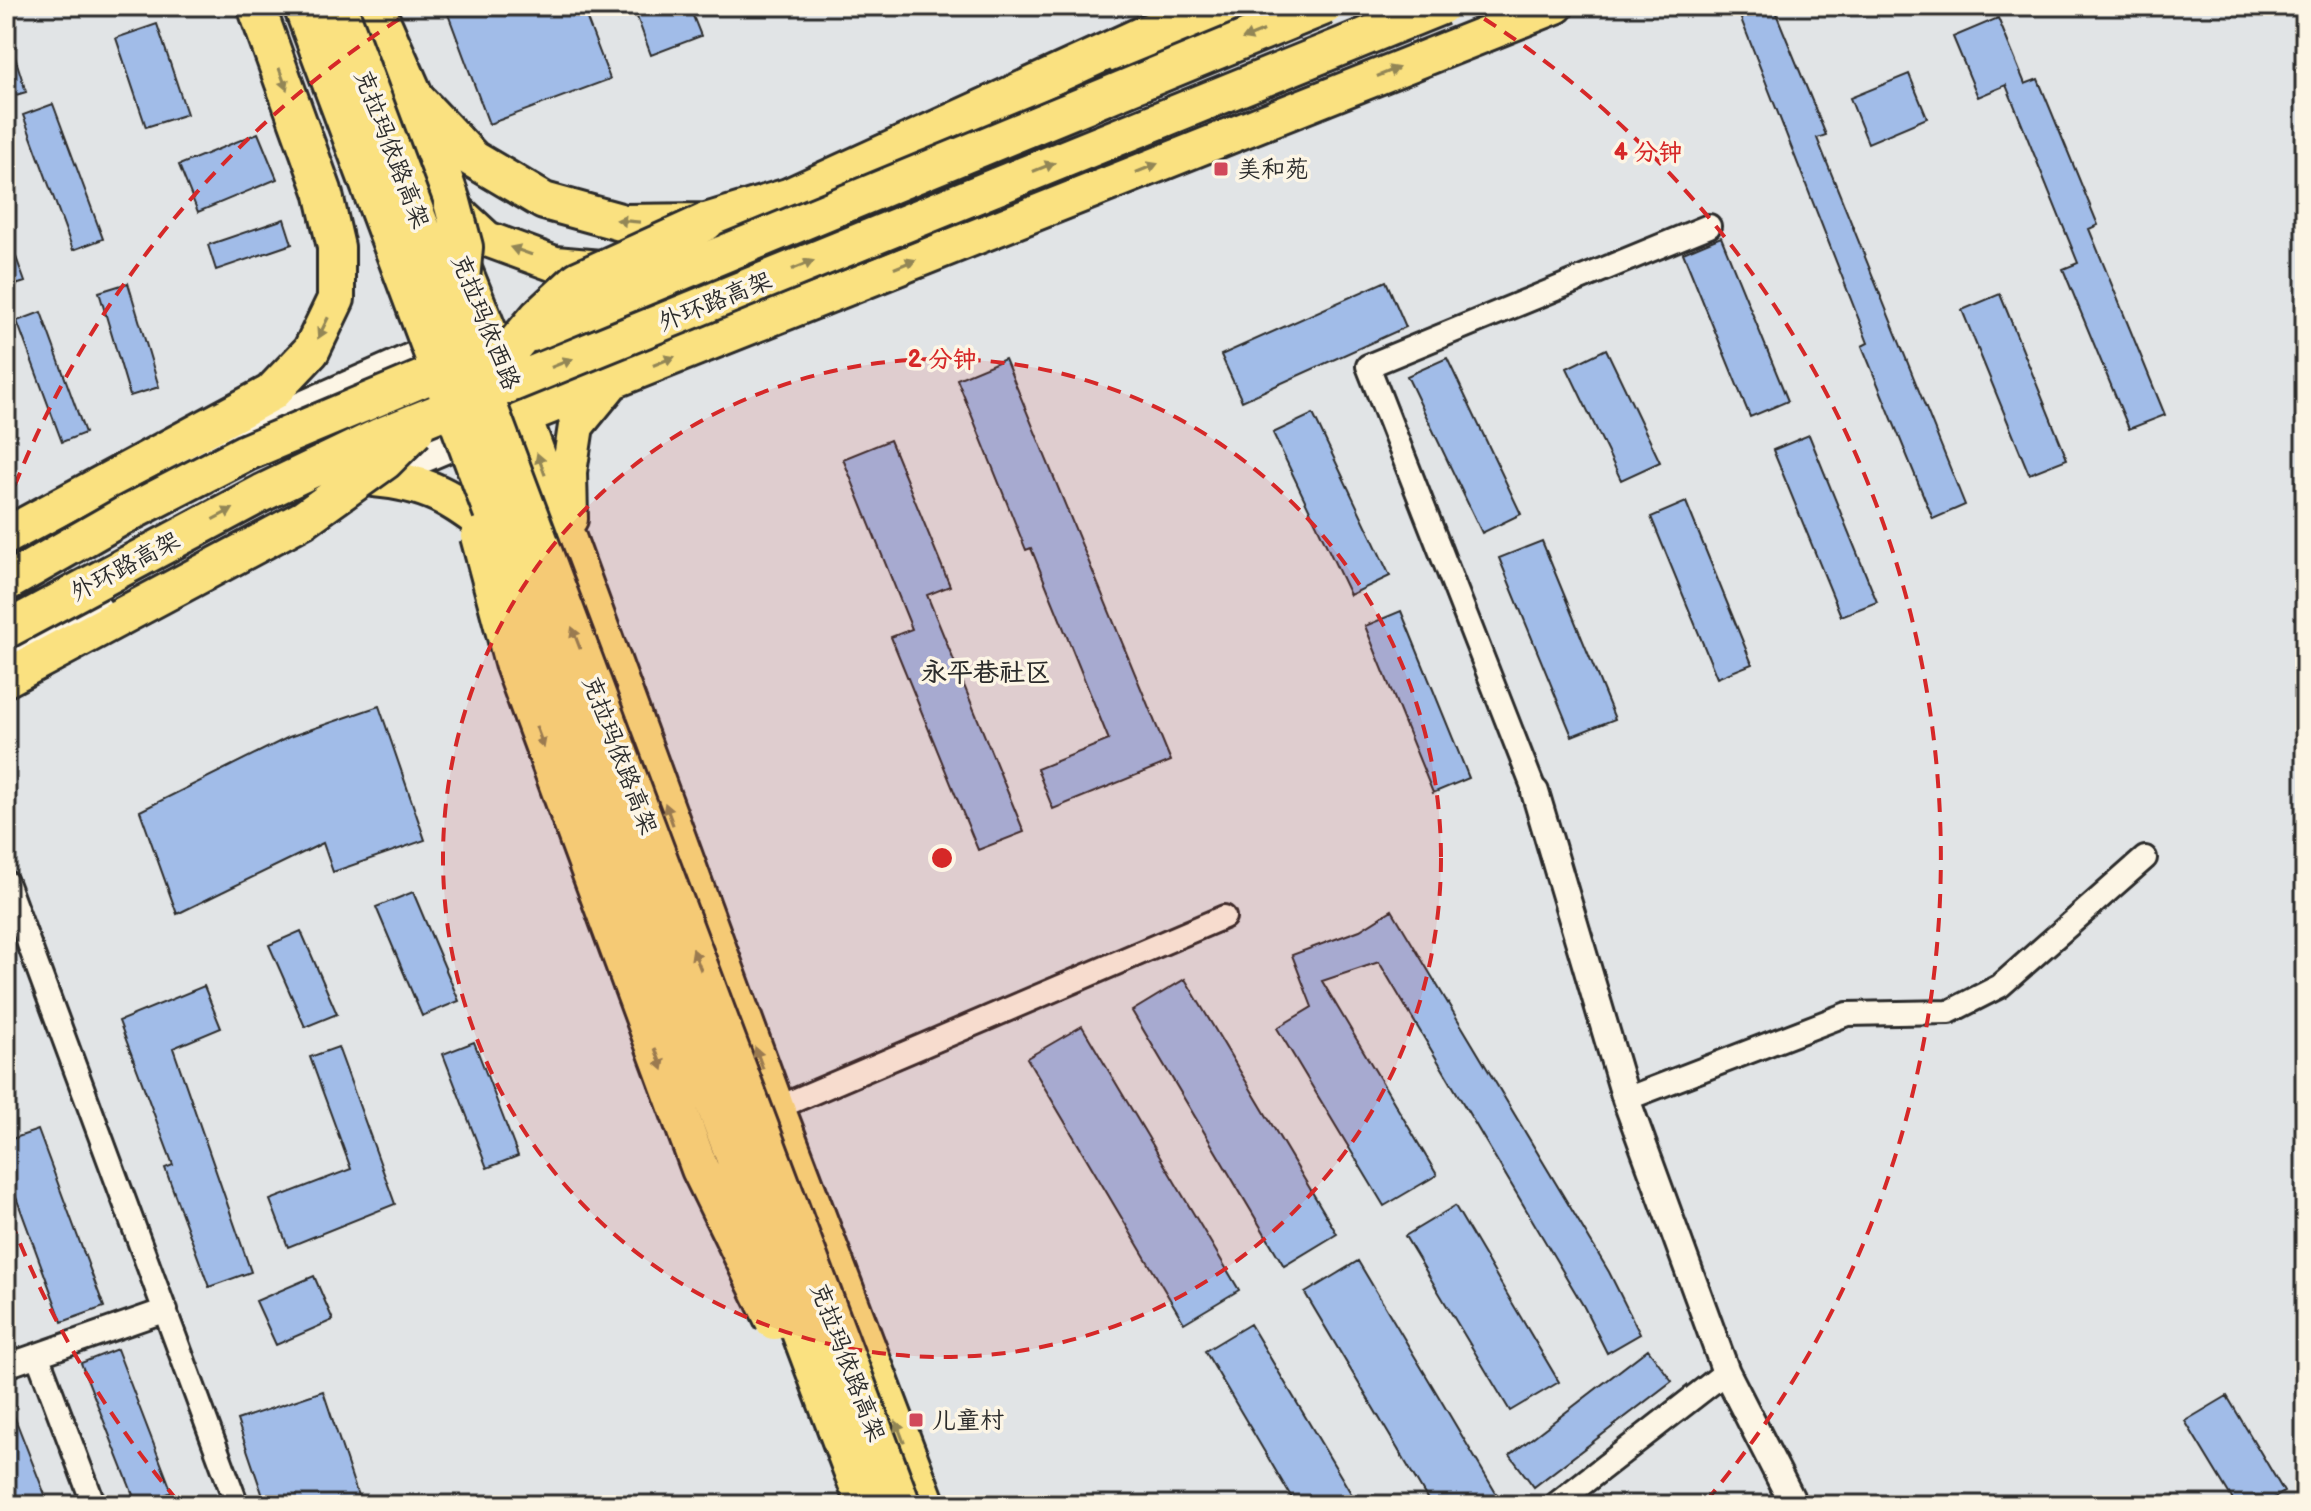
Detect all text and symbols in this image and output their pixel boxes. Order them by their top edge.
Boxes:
one-way arrow [1241,29,1265,42]
one-way arrow [1376,65,1400,78]
street label: 克拉玛依路高架 [348,66,435,233]
one-way arrow [277,67,289,91]
text: 4 分钟 [1614,138,1682,167]
place label: 美和苑 [1237,155,1309,184]
one-way arrow [1032,160,1056,173]
marker: 美和苑 [1212,160,1230,178]
one-way arrow [1135,161,1159,174]
one-way arrow [615,215,640,228]
one-way arrow [509,245,533,257]
street label: 克拉玛依西路 [445,250,526,394]
one-way arrow [791,258,815,271]
one-way arrow [893,258,917,271]
street label: 外环路高架 [654,266,776,337]
one-way arrow [316,316,330,339]
text: 2 分钟 [908,345,976,374]
one-way arrow [652,354,676,367]
one-way arrow [550,356,574,369]
one-way arrow [534,452,547,476]
one-way arrow [211,507,234,520]
street label: 外环路高架 [65,525,185,607]
one-way arrow [569,626,582,650]
district label: 永平巷社区 [921,658,1051,689]
street label: 克拉玛依路高架 [576,672,663,839]
one-way arrow [534,725,547,749]
one-way arrow [662,802,675,826]
centre of rings [928,844,956,872]
one-way arrow [690,948,703,972]
one-way arrow [752,1046,764,1070]
one-way arrow [654,1048,666,1072]
street label: 克拉玛依路高架 [804,1279,891,1446]
place label: 儿童村 [932,1406,1004,1435]
marker: 儿童村 [907,1411,925,1429]
one-way arrow [893,1420,906,1444]

